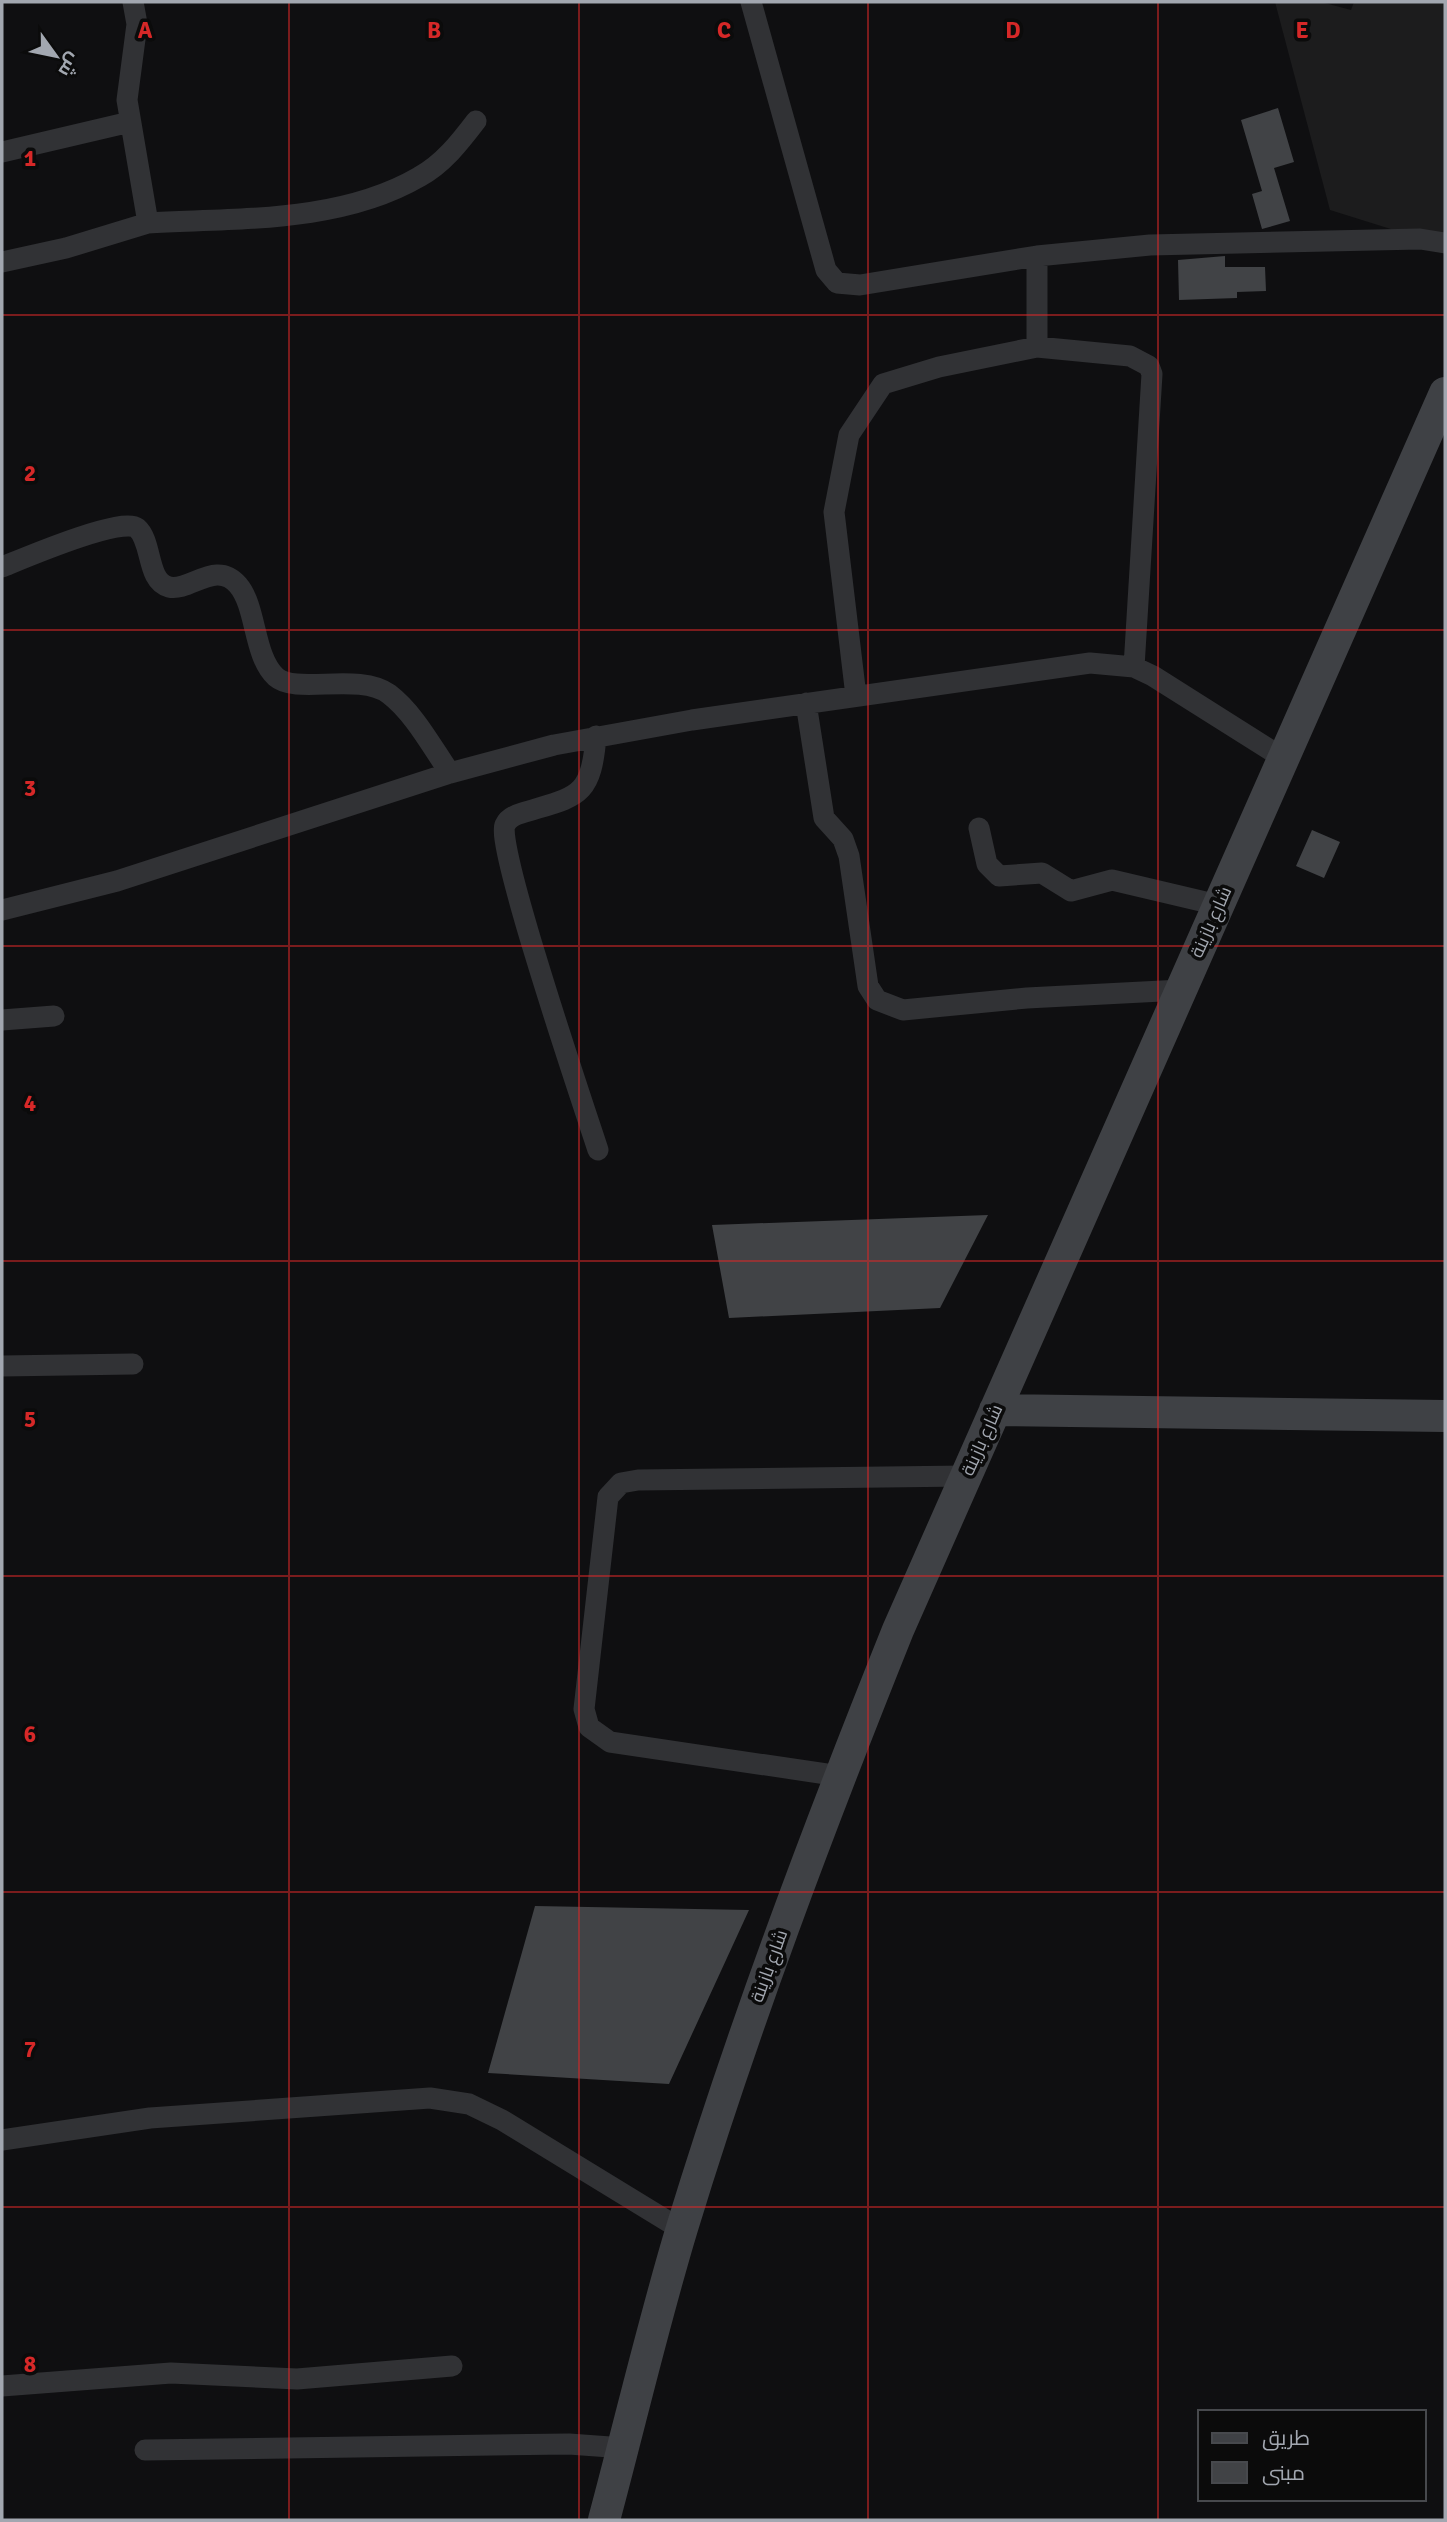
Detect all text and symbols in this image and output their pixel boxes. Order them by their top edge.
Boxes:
text: A [138,16,153,45]
text: B [427,16,441,45]
text: C [717,16,731,45]
text: D [1005,16,1021,45]
text: E [1295,16,1309,45]
north arrow [21,21,91,91]
text: ش [53,48,86,81]
text: 1 [24,144,36,173]
text: 2 [24,459,36,488]
text: 3 [24,774,36,803]
street label: شارع بازينة [1186,883,1237,961]
text: 4 [24,1089,36,1118]
street label: شارع بازينة [957,1401,1008,1479]
text: 5 [24,1405,36,1434]
text: 6 [24,1720,36,1749]
street label: شارع بازينة [746,1927,793,2006]
text: 7 [24,2035,36,2064]
text: 8 [24,2350,36,2379]
legend [1198,2410,1426,2501]
text: طريق [1262,2425,1310,2451]
text: مبنى [1262,2460,1305,2486]

